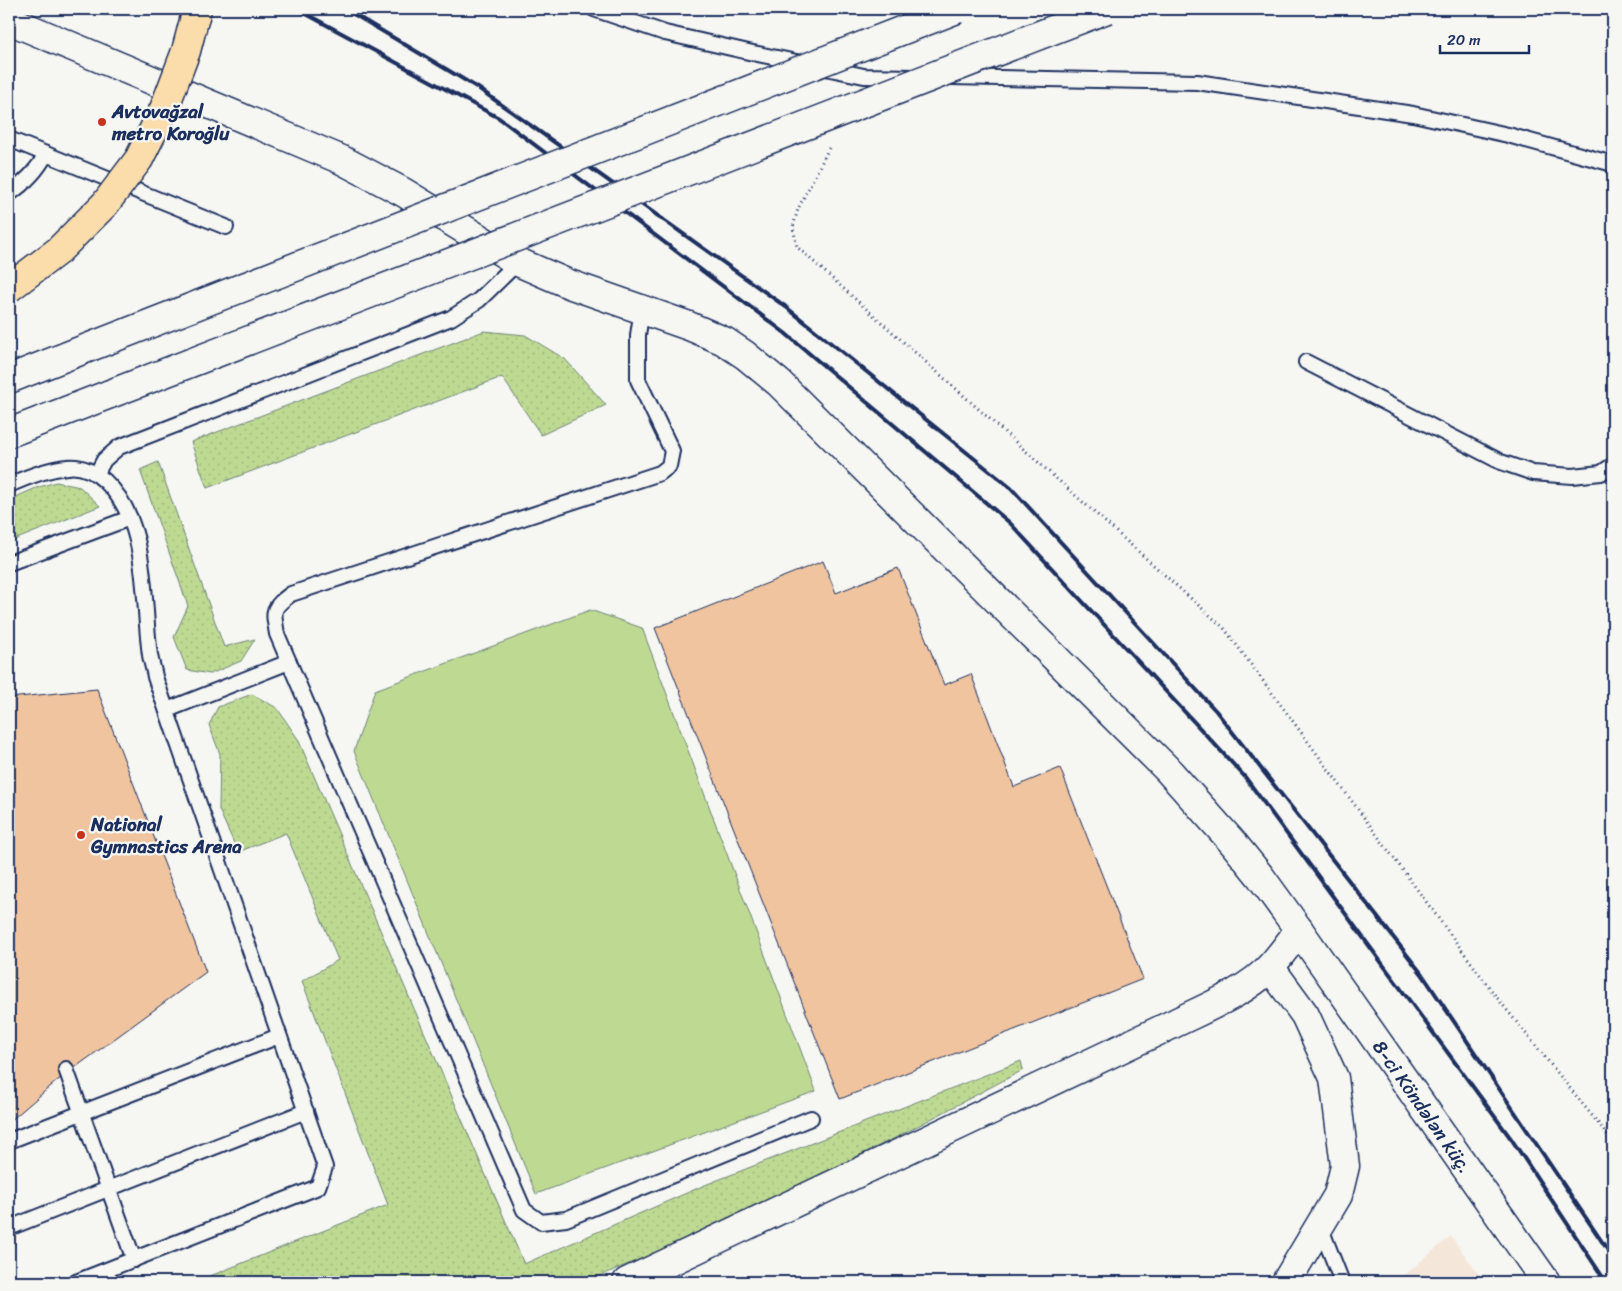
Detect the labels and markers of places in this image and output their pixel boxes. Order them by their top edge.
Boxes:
place label: Avtovağzal metro Koroğlu [111,95,230,150]
marker: Avtovağzal metro Koroğlu [96,116,108,128]
place label: National Gymnastics Arena [90,808,242,863]
marker: National Gymnastics Arena [75,829,87,841]

